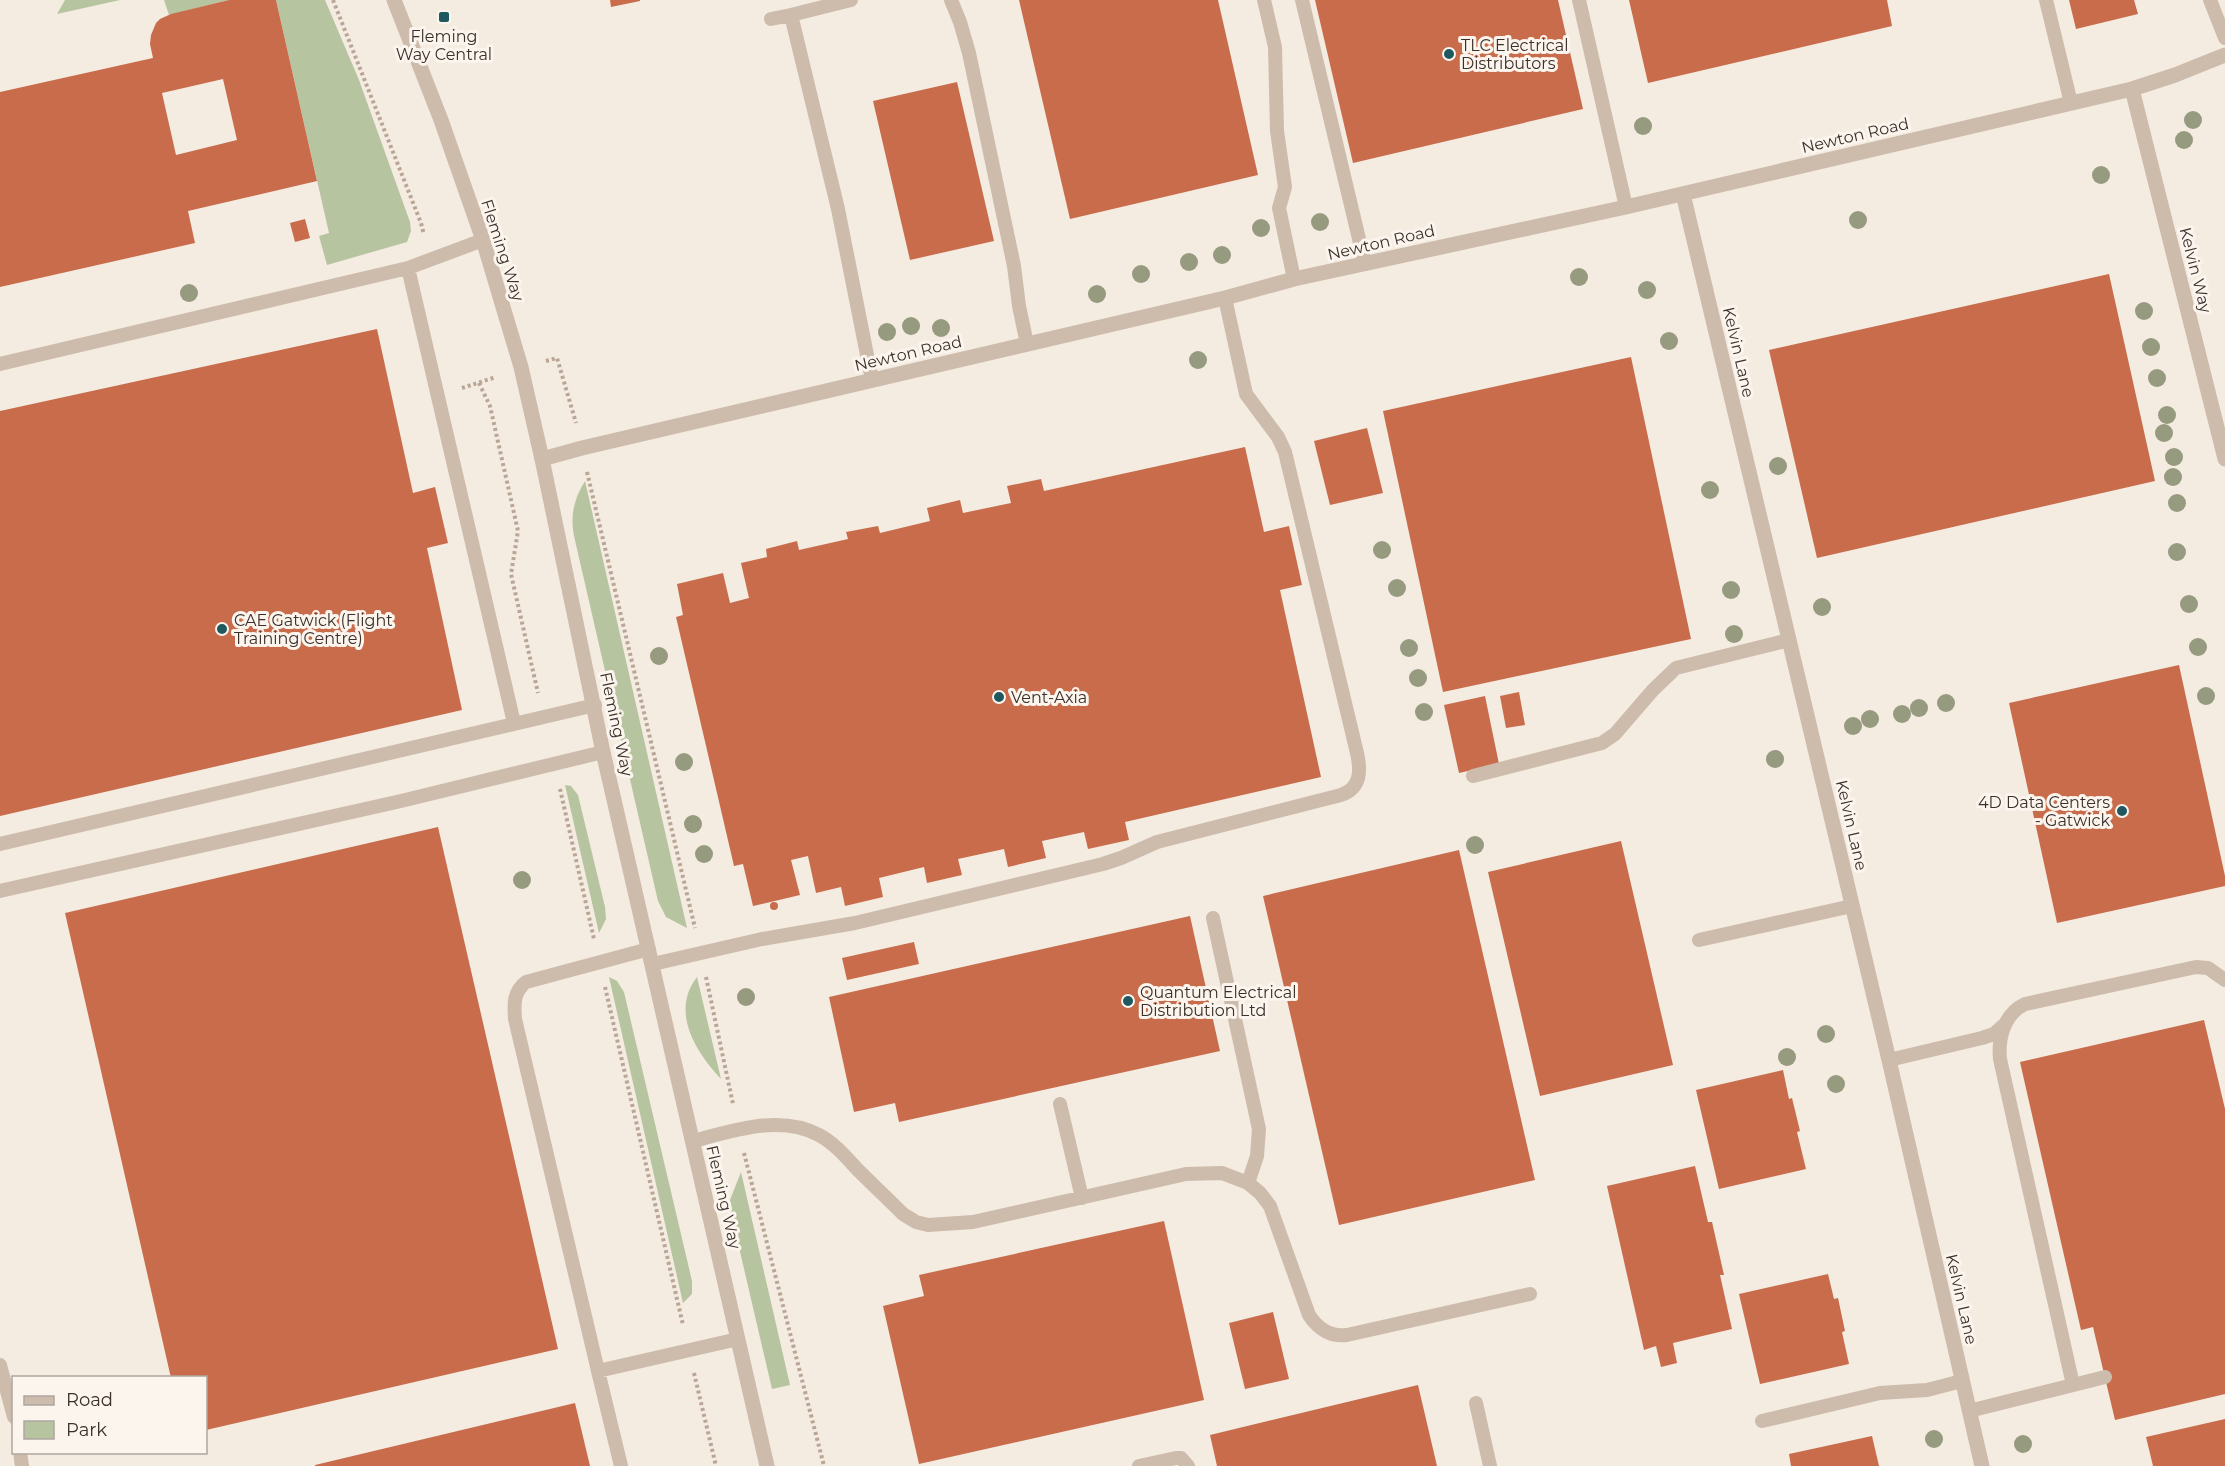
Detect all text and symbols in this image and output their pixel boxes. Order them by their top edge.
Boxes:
marker: Fleming Way Central [437,10,451,24]
place label: Fleming Way Central [396,27,492,64]
place label: TLC Electrical Distributors [1461,36,1569,73]
marker: TLC Electrical Distributors [1442,47,1456,61]
street label: Newton Road [1800,114,1911,157]
street label: Fleming Way [477,197,528,304]
street label: Newton Road [1326,221,1437,264]
street label: Kelvin Way [2176,225,2215,315]
street label: Kelvin Lane [1719,305,1758,399]
street label: Newton Road [853,332,964,375]
place label: CAE Gatwick (Flight Training Centre) [234,611,393,648]
marker: CAE Gatwick (Flight Training Centre) [215,622,229,636]
street label: Fleming Way [596,670,637,778]
place label: Vent-Axia [1011,688,1087,707]
marker: Vent-Axia [992,690,1006,704]
street label: Kelvin Lane [1832,778,1871,872]
place label: 4D Data Centers - Gatwick [1978,793,2110,830]
marker: 4D Data Centers - Gatwick [2115,804,2129,818]
place label: Quantum Electrical Distribution Ltd [1140,983,1296,1020]
marker: Quantum Electrical Distribution Ltd [1121,994,1135,1008]
street label: Fleming Way [702,1143,745,1251]
street label: Kelvin Lane [1942,1252,1981,1346]
legend [12,1376,207,1454]
text: Road [66,1389,113,1411]
text: Park [66,1419,107,1441]

